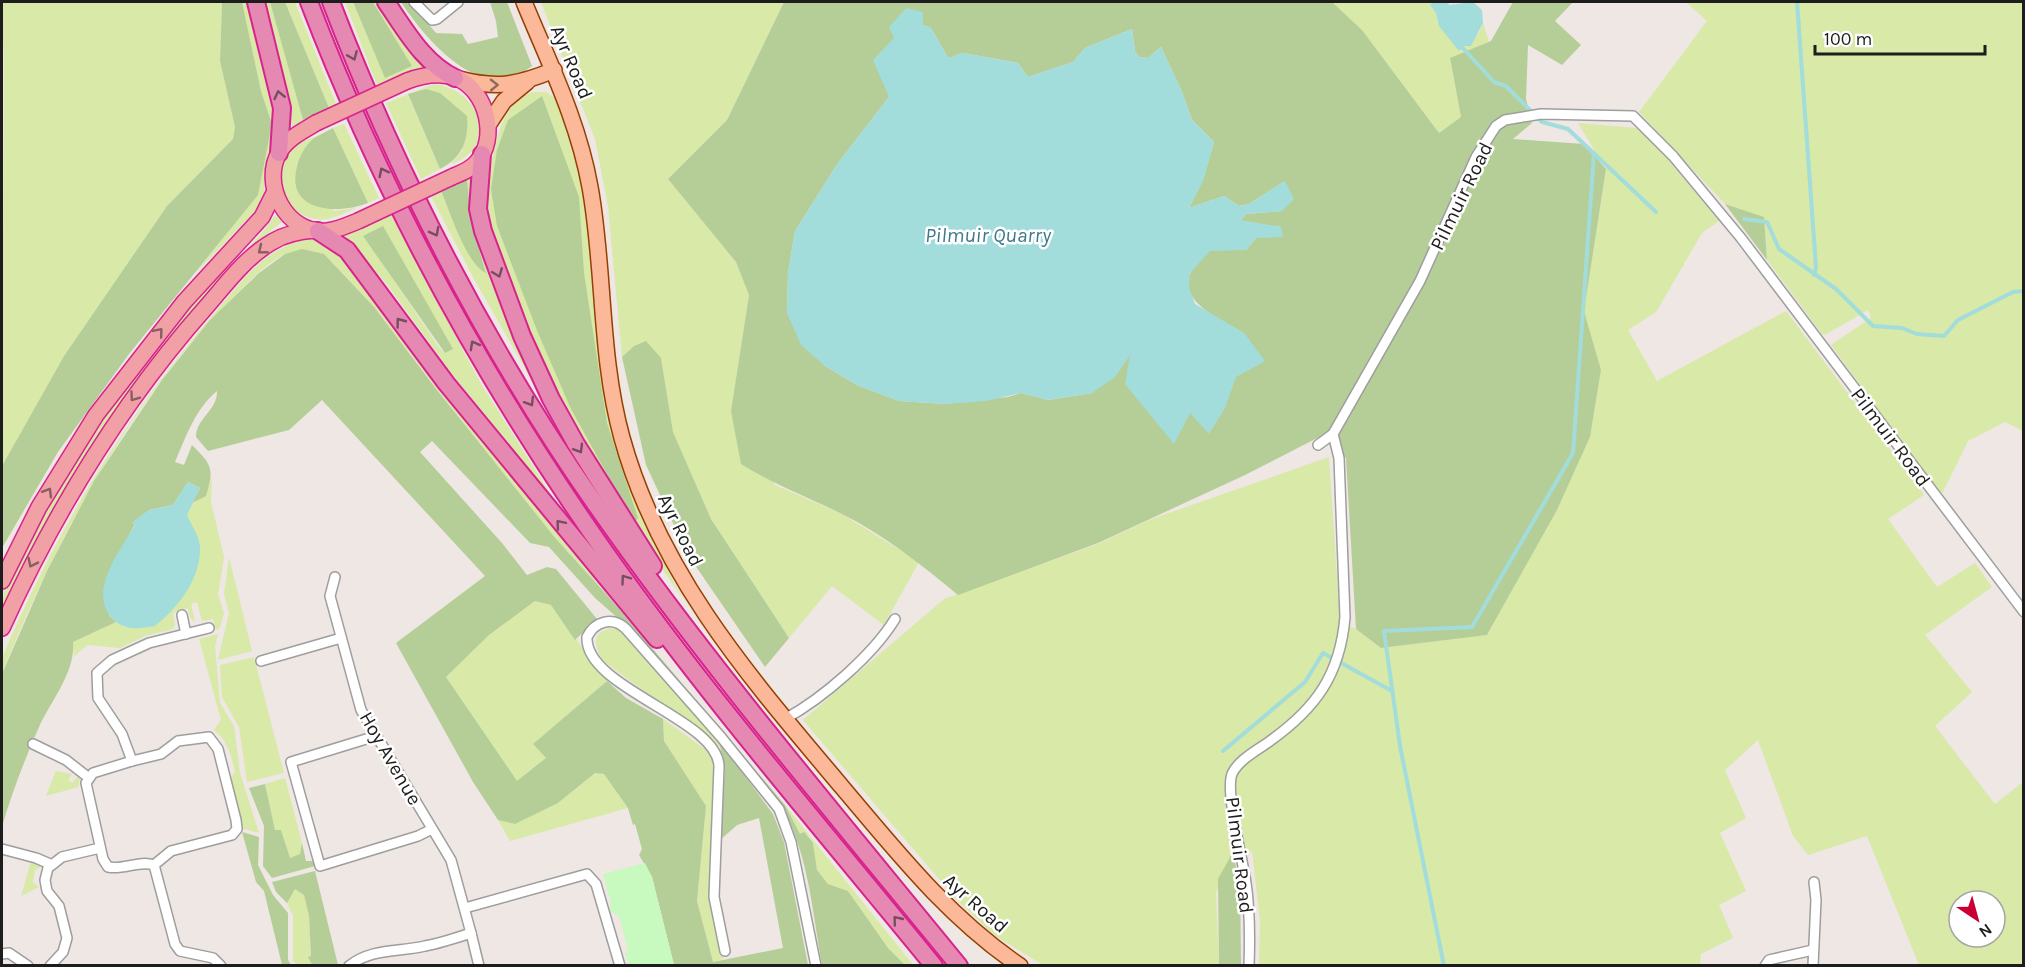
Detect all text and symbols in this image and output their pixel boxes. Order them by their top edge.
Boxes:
scale bar [1815,18,1984,56]
street label: Ayr Road [546,22,597,103]
text: 100 m [1824,28,1872,50]
one-way arrow [346,49,358,60]
one-way arrow [490,79,499,91]
one-way arrow [274,90,287,100]
street label: Pilmuir Road [1425,138,1498,254]
one-way arrow [379,168,390,179]
water label: Pilmuir Quarry [925,223,1052,247]
one-way arrow [428,226,439,237]
one-way arrow [257,242,268,253]
one-way arrow [491,266,503,277]
one-way arrow [396,317,407,328]
one-way arrow [152,327,163,338]
one-way arrow [470,341,481,351]
street label: Pilmuir Road [1846,383,1935,491]
one-way arrow [130,390,141,401]
one-way arrow [523,396,535,406]
one-way arrow [572,443,584,453]
one-way arrow [41,488,53,498]
street label: Ayr Road [653,490,708,570]
one-way arrow [556,520,567,531]
one-way arrow [28,556,40,567]
one-way arrow [621,575,632,586]
street label: Hoy Avenue [355,707,427,809]
street label: Pilmuir Road [1221,795,1258,915]
street label: Ayr Road [939,869,1013,938]
north arrow [1947,889,2007,949]
one-way arrow [894,916,905,927]
text: N [1975,920,1996,942]

